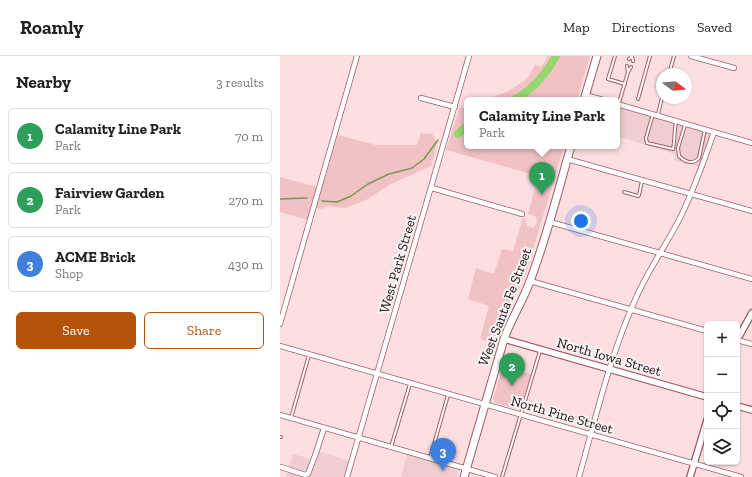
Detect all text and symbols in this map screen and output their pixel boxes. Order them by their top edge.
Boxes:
text: Roamly [20,16,83,39]
text: Map [563,19,590,36]
text: Directions [612,19,675,36]
text: Saved [697,19,732,36]
north arrow [656,68,692,104]
text: Nearby [16,72,71,92]
text: 3 results [216,75,264,90]
popup [464,97,620,149]
text: Calamity Line Park [479,107,605,125]
text: Calamity Line Park [55,120,181,138]
text: Park [479,125,505,140]
text: 1 [27,129,33,144]
text: 70 m [235,129,263,144]
text: Park [55,138,81,153]
pin: 1 [529,162,555,195]
text: Fairview Garden [55,184,164,202]
text: 2 [27,193,33,208]
text: 270 m [229,193,263,208]
text: Park [55,202,81,217]
your location [571,211,591,231]
street label: West Park Street [376,212,420,315]
street label: West Santa Fe Street [475,245,536,368]
text: ACME Brick [55,248,136,266]
text: 3 [27,257,33,272]
text: 430 m [228,257,263,272]
text: Shop [55,266,83,281]
button: Save [16,312,136,349]
button: Share [144,312,264,349]
map controls [704,321,740,465]
button: + [704,321,740,357]
street label: North Iowa Street [555,334,664,380]
pin: 2 [499,353,525,386]
button: − [704,357,740,393]
street label: North Pine Street [509,392,616,438]
button: locate [704,393,740,429]
button: layers [704,429,740,465]
pin: 3 [430,438,456,471]

